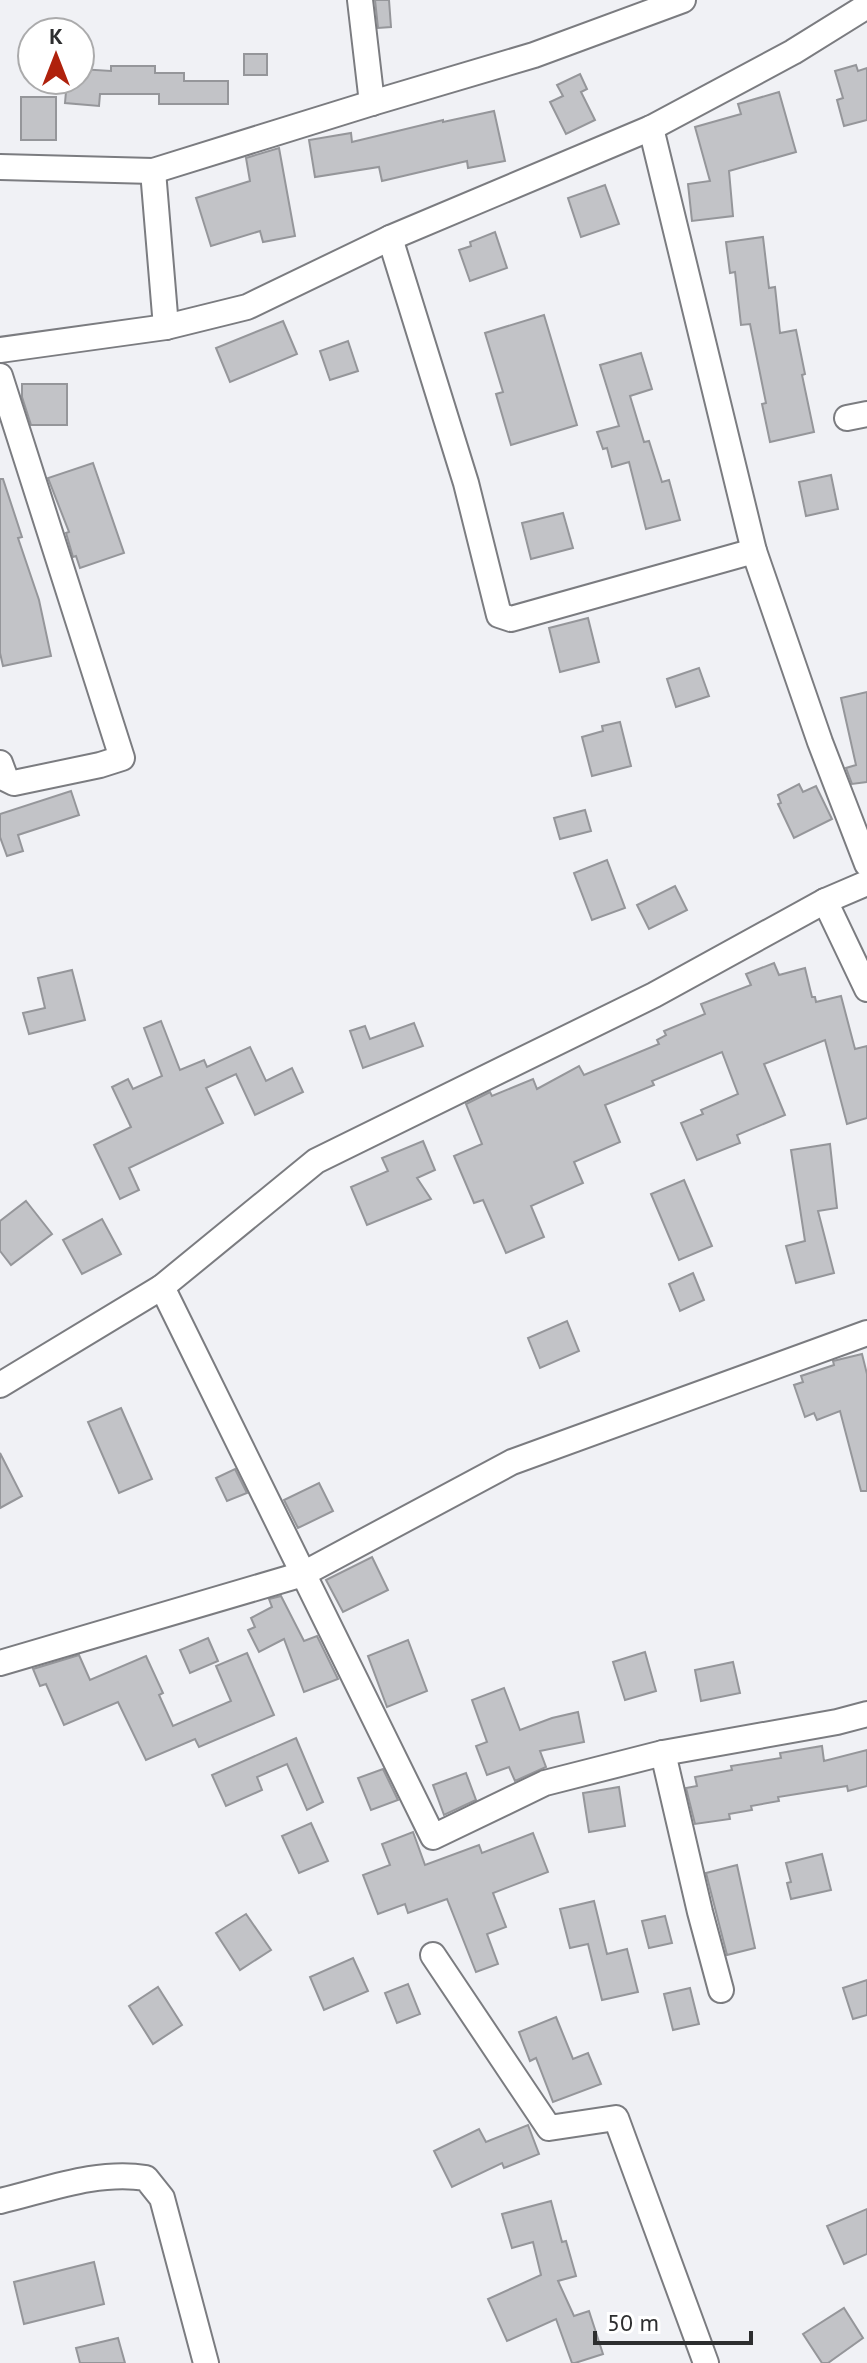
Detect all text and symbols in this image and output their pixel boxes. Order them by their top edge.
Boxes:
north arrow [16,16,96,96]
text: K [49,22,63,50]
scale bar [595,2295,751,2345]
text: 50 m [607,2307,659,2338]

